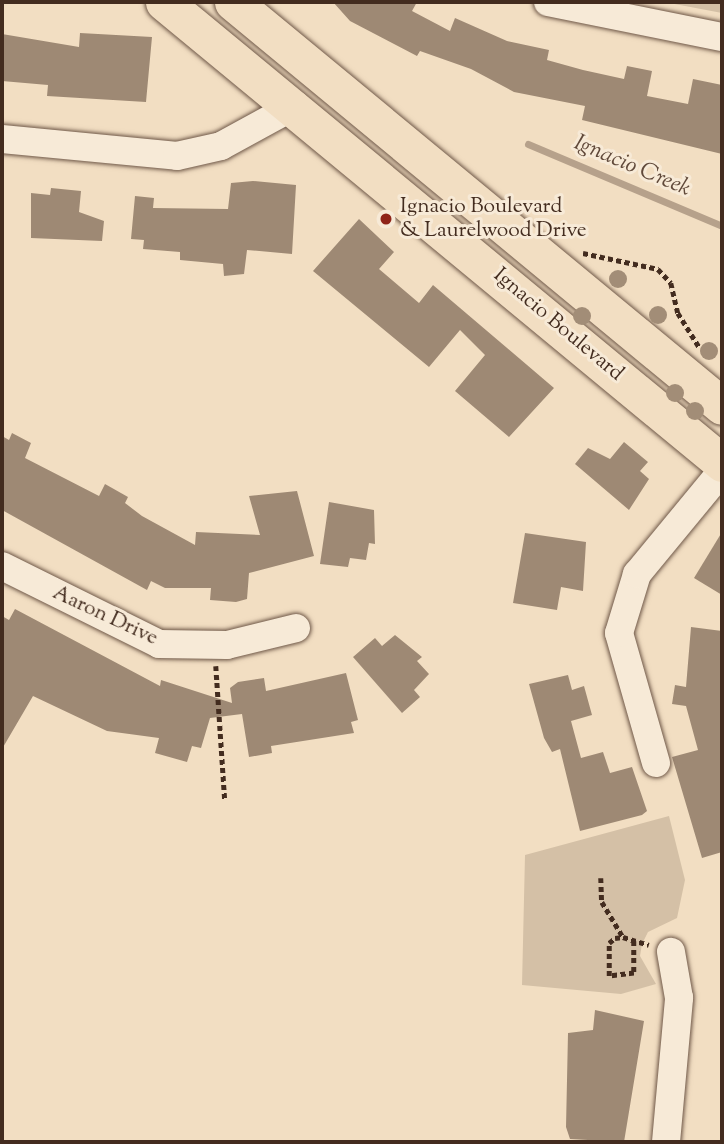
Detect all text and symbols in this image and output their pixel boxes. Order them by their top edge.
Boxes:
water label: Ignacio Creek [570,130,694,204]
place label: Ignacio Boulevard & Laurelwood Drive [400,194,587,244]
marker: Ignacio Boulevard & Laurelwood Drive [378,211,394,227]
street label: Ignacio Boulevard [488,263,628,387]
street label: Aaron Drive [48,581,162,651]

